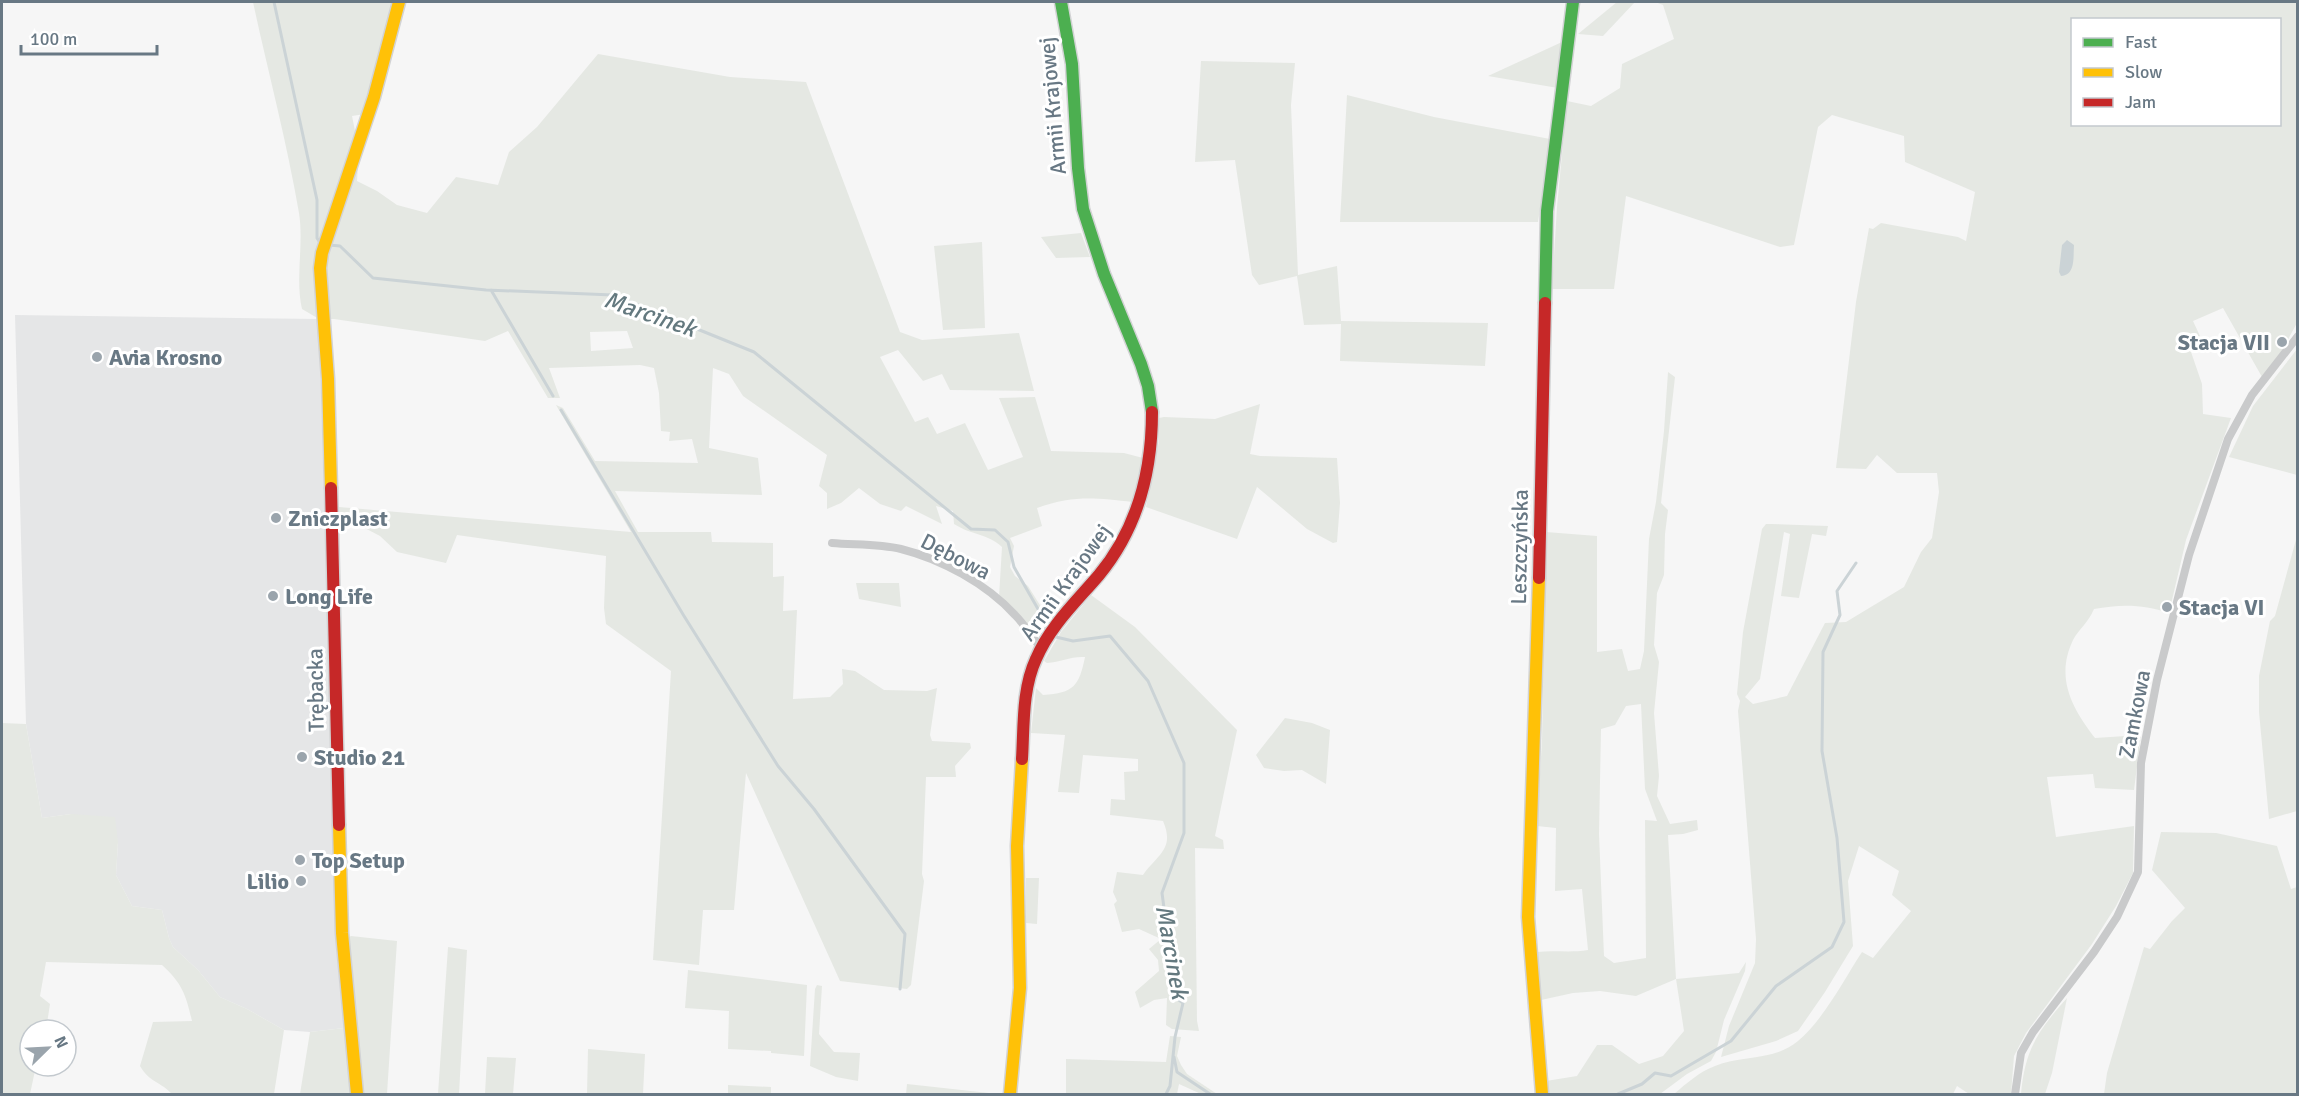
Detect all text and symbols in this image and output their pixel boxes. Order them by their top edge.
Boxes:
scale bar [21,18,158,56]
legend [2071,18,2281,126]
text: 100 m [30,28,77,50]
text: Fast [2125,31,2157,53]
street label: Armii Krajowej [1033,36,1072,176]
text: Slow [2125,61,2162,83]
text: Jam [2125,91,2156,113]
water label: Marcinek [600,284,702,344]
place label: Stacja VII [2178,329,2270,356]
marker: Stacja VII [2275,335,2289,349]
place label: Avia Krosno [109,344,222,371]
marker: Avia Krosno [90,350,104,364]
street label: Leszczyńska [1505,489,1534,605]
place label: Zniczplast [288,505,388,532]
marker: Zniczplast [269,511,283,525]
street label: Armii Krajowej [1014,518,1117,646]
street label: Dębowa [916,527,995,585]
place label: Long Life [285,583,373,610]
marker: Long Life [266,589,280,603]
place label: Stacja VI [2179,594,2264,621]
marker: Stacja VI [2160,600,2174,614]
street label: Trębacka [301,648,330,732]
street label: Zamkowa [2113,668,2156,761]
place label: Studio 21 [314,744,405,771]
marker: Studio 21 [295,750,309,764]
place label: Top Setup [312,847,405,874]
marker: Top Setup [293,853,307,867]
place label: Lilio [247,868,289,895]
marker: Lilio [294,874,308,888]
water label: Marcinek [1149,903,1195,1003]
north arrow [18,1018,78,1078]
text: N [49,1033,72,1051]

